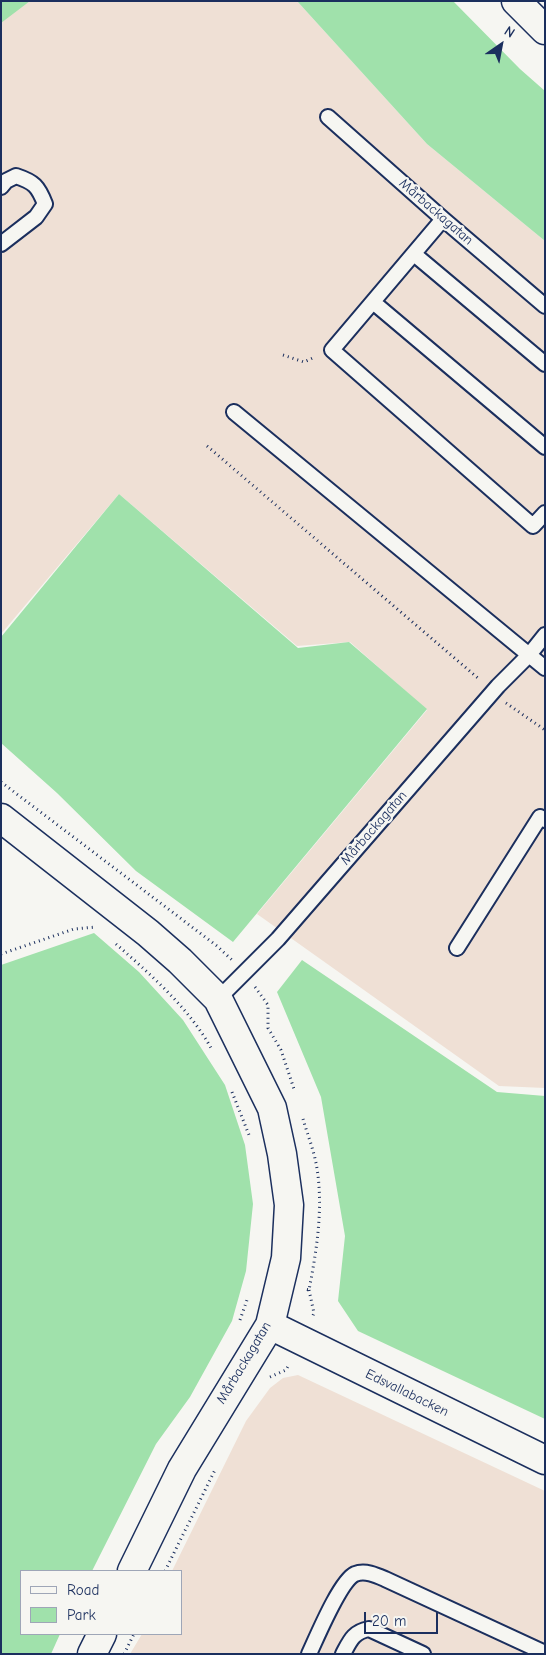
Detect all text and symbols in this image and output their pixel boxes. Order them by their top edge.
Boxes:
north arrow [476,20,526,70]
text: N [501,22,518,42]
street label: Mårbackagatan [395,175,477,249]
street label: Mårbackagatan [337,787,411,869]
street label: Mårbackagatan [213,1319,275,1407]
street label: Edsvallabacken [363,1366,451,1420]
legend [20,1570,182,1635]
text: Road [67,1581,99,1599]
scale bar [366,1602,440,1634]
text: Park [67,1606,96,1624]
text: 20 m [372,1612,406,1630]

